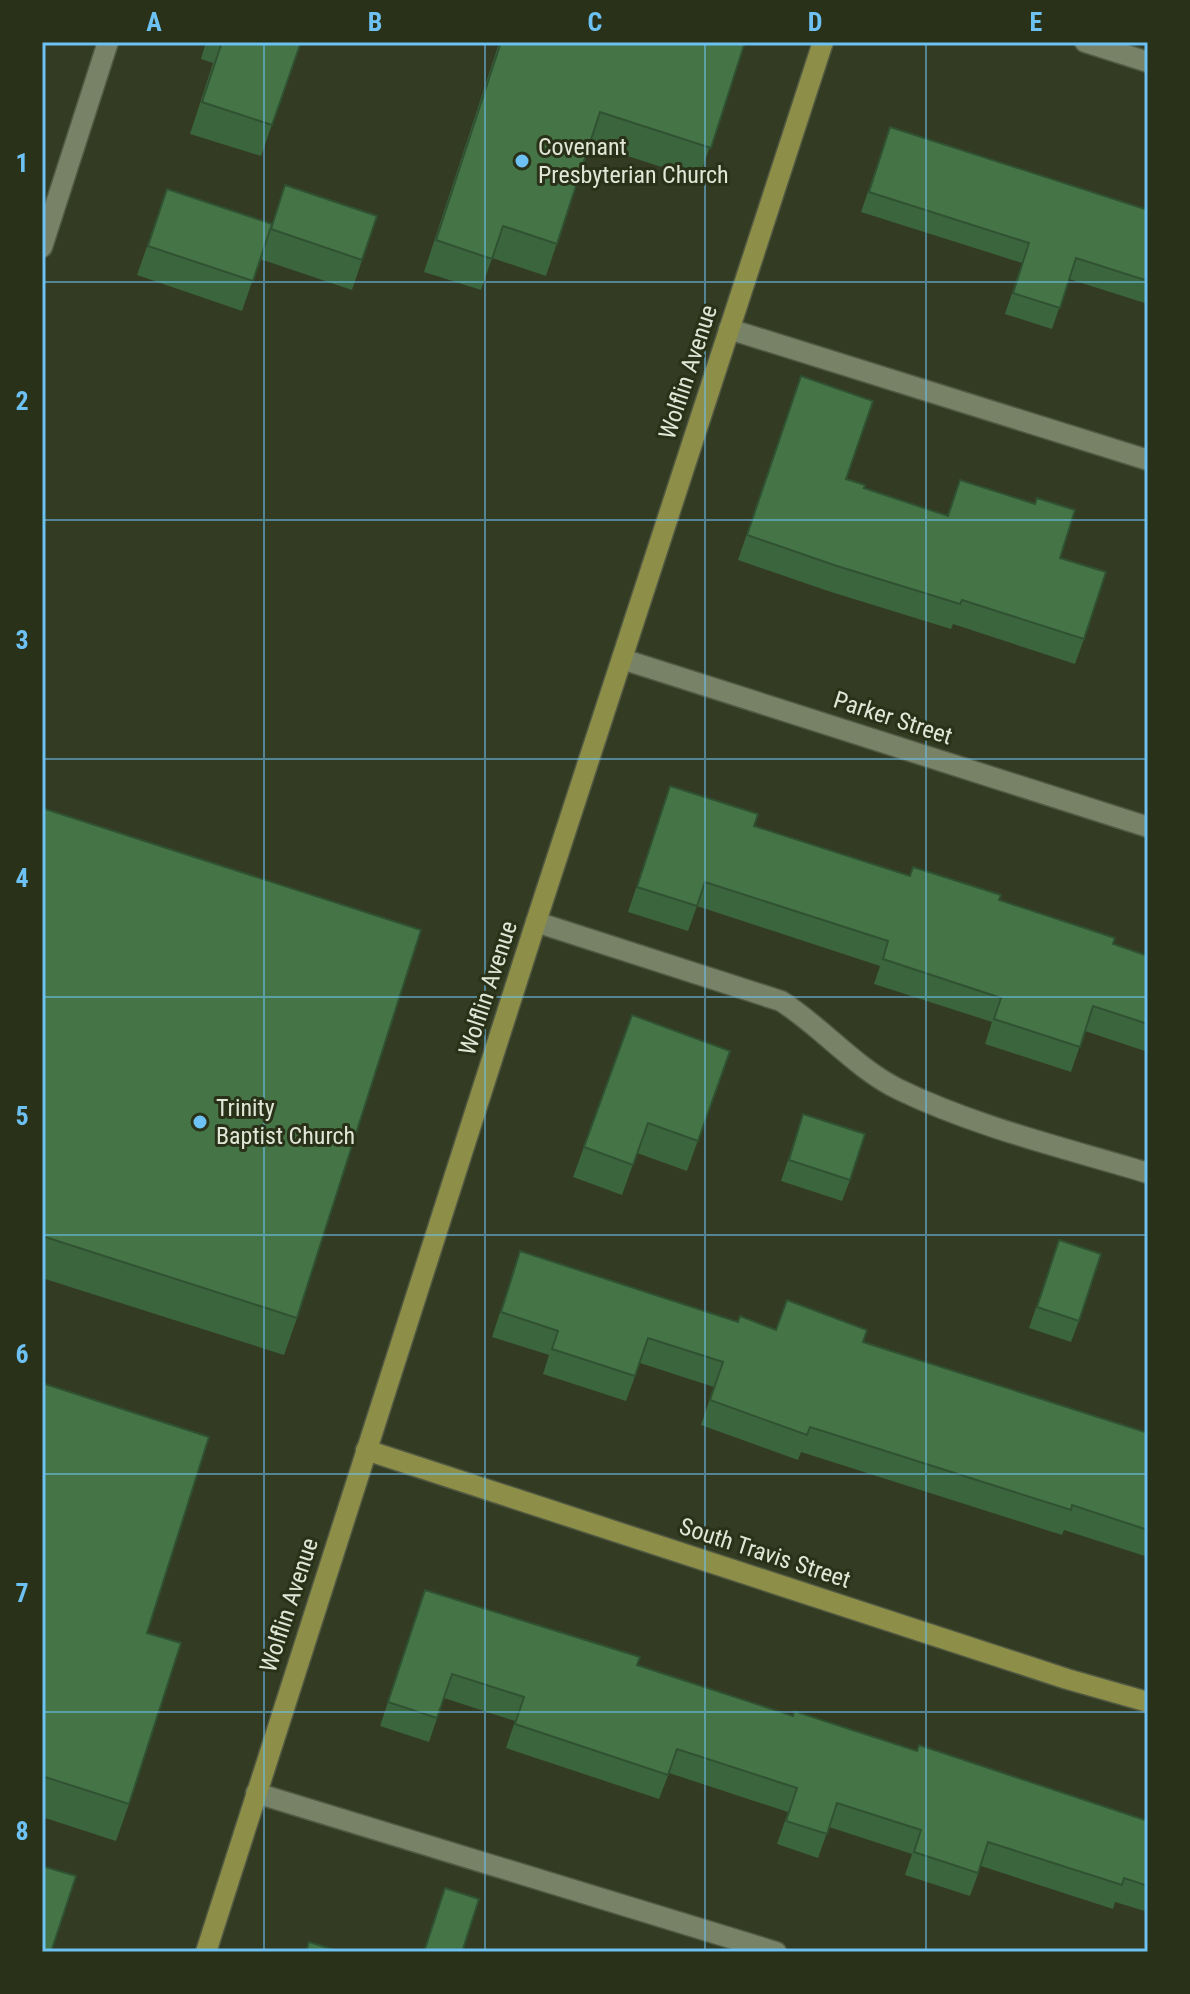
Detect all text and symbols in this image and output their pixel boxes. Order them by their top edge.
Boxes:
text: A [146,7,162,37]
text: B [368,7,382,37]
text: C [588,7,603,37]
text: D [808,7,822,37]
text: E [1030,7,1043,37]
place label: Covenant Presbyterian Church [538,133,729,189]
text: 1 [15,148,29,178]
marker: Covenant Presbyterian Church [513,152,531,170]
street label: Wolflin Avenue [653,301,723,443]
text: 2 [15,386,29,416]
text: 3 [15,625,29,655]
street label: Parker Street [830,686,956,750]
text: 4 [15,863,29,893]
street label: Wolflin Avenue [453,917,523,1059]
place label: Trinity Baptist Church [216,1094,355,1150]
text: 5 [15,1101,29,1131]
marker: Trinity Baptist Church [191,1113,209,1131]
text: 6 [15,1339,29,1369]
street label: South Travis Street [676,1512,854,1594]
street label: Wolflin Avenue [254,1534,324,1676]
text: 7 [15,1578,29,1608]
text: 8 [15,1816,29,1846]

